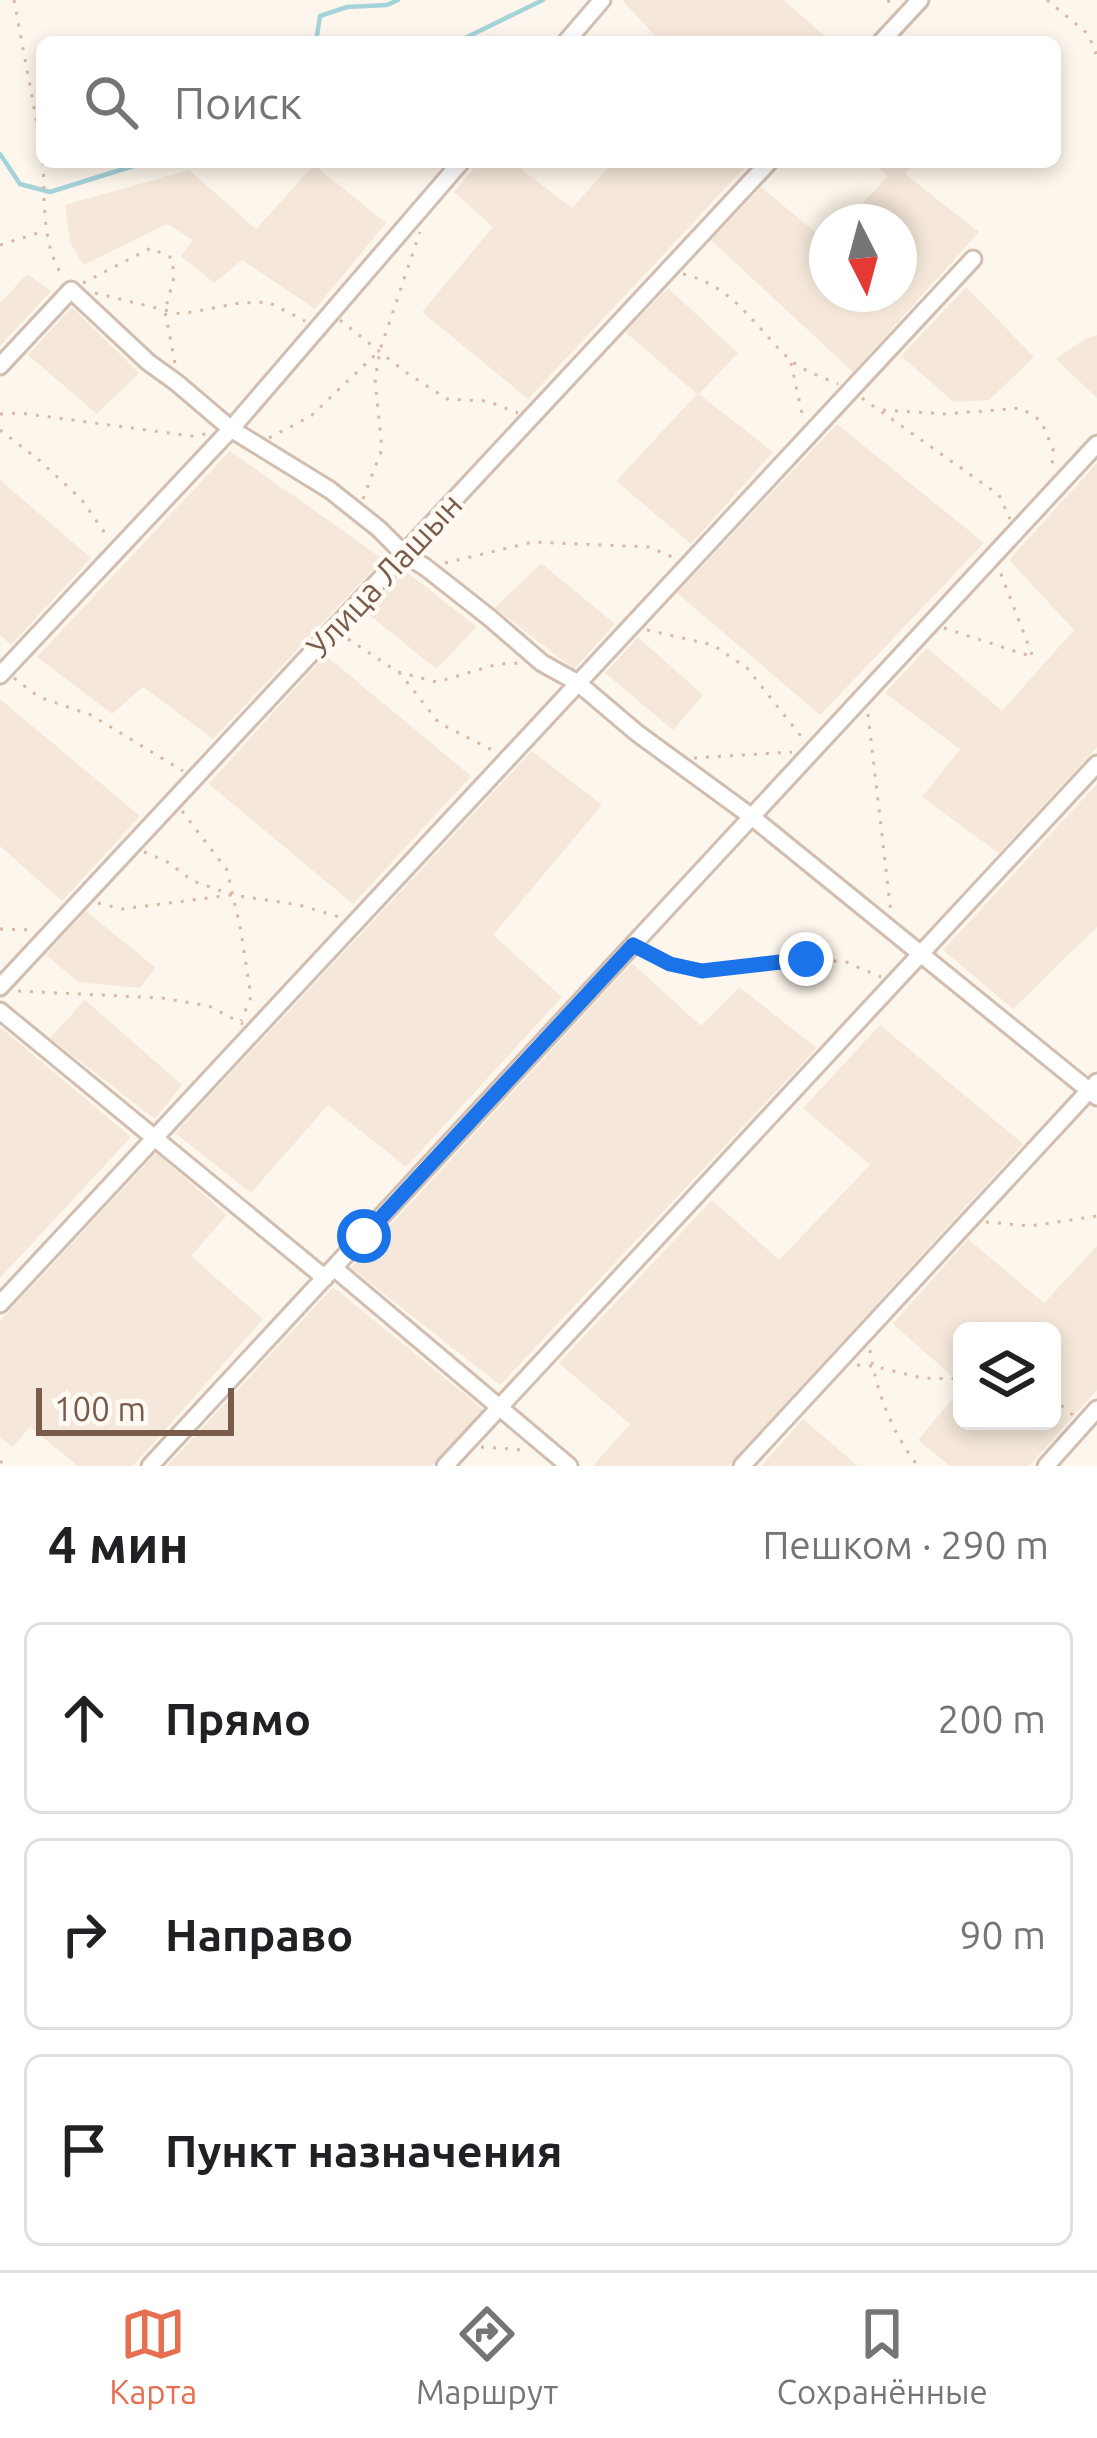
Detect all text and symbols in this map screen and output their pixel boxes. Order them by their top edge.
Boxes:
search box [36,36,1061,168]
icon: search [78,69,144,135]
text: Поиск [174,77,302,128]
north arrow [809,204,917,312]
street label: Улица Лашын [299,485,469,664]
route end [779,932,833,986]
route start [337,1209,391,1263]
map controls [953,1322,1061,1430]
button: layers [953,1322,1061,1430]
scale bar [36,1382,234,1435]
text: 100 m [54,1390,146,1427]
text: 4 мин [48,1515,189,1573]
text: Пешком · 290 m [762,1523,1049,1566]
icon: ahead [51,1685,117,1751]
text: Прямо [165,1693,311,1744]
text: 200 m [937,1697,1046,1740]
icon: right [51,1901,117,1967]
text: Направо [165,1909,353,1960]
text: 90 m [959,1913,1046,1956]
icon: arrive [51,2117,117,2183]
text: Пункт назначения [165,2125,563,2176]
tab: Карта [109,2301,197,2410]
tab: Маршрут [416,2301,558,2410]
tab: Сохранённые [777,2301,988,2410]

